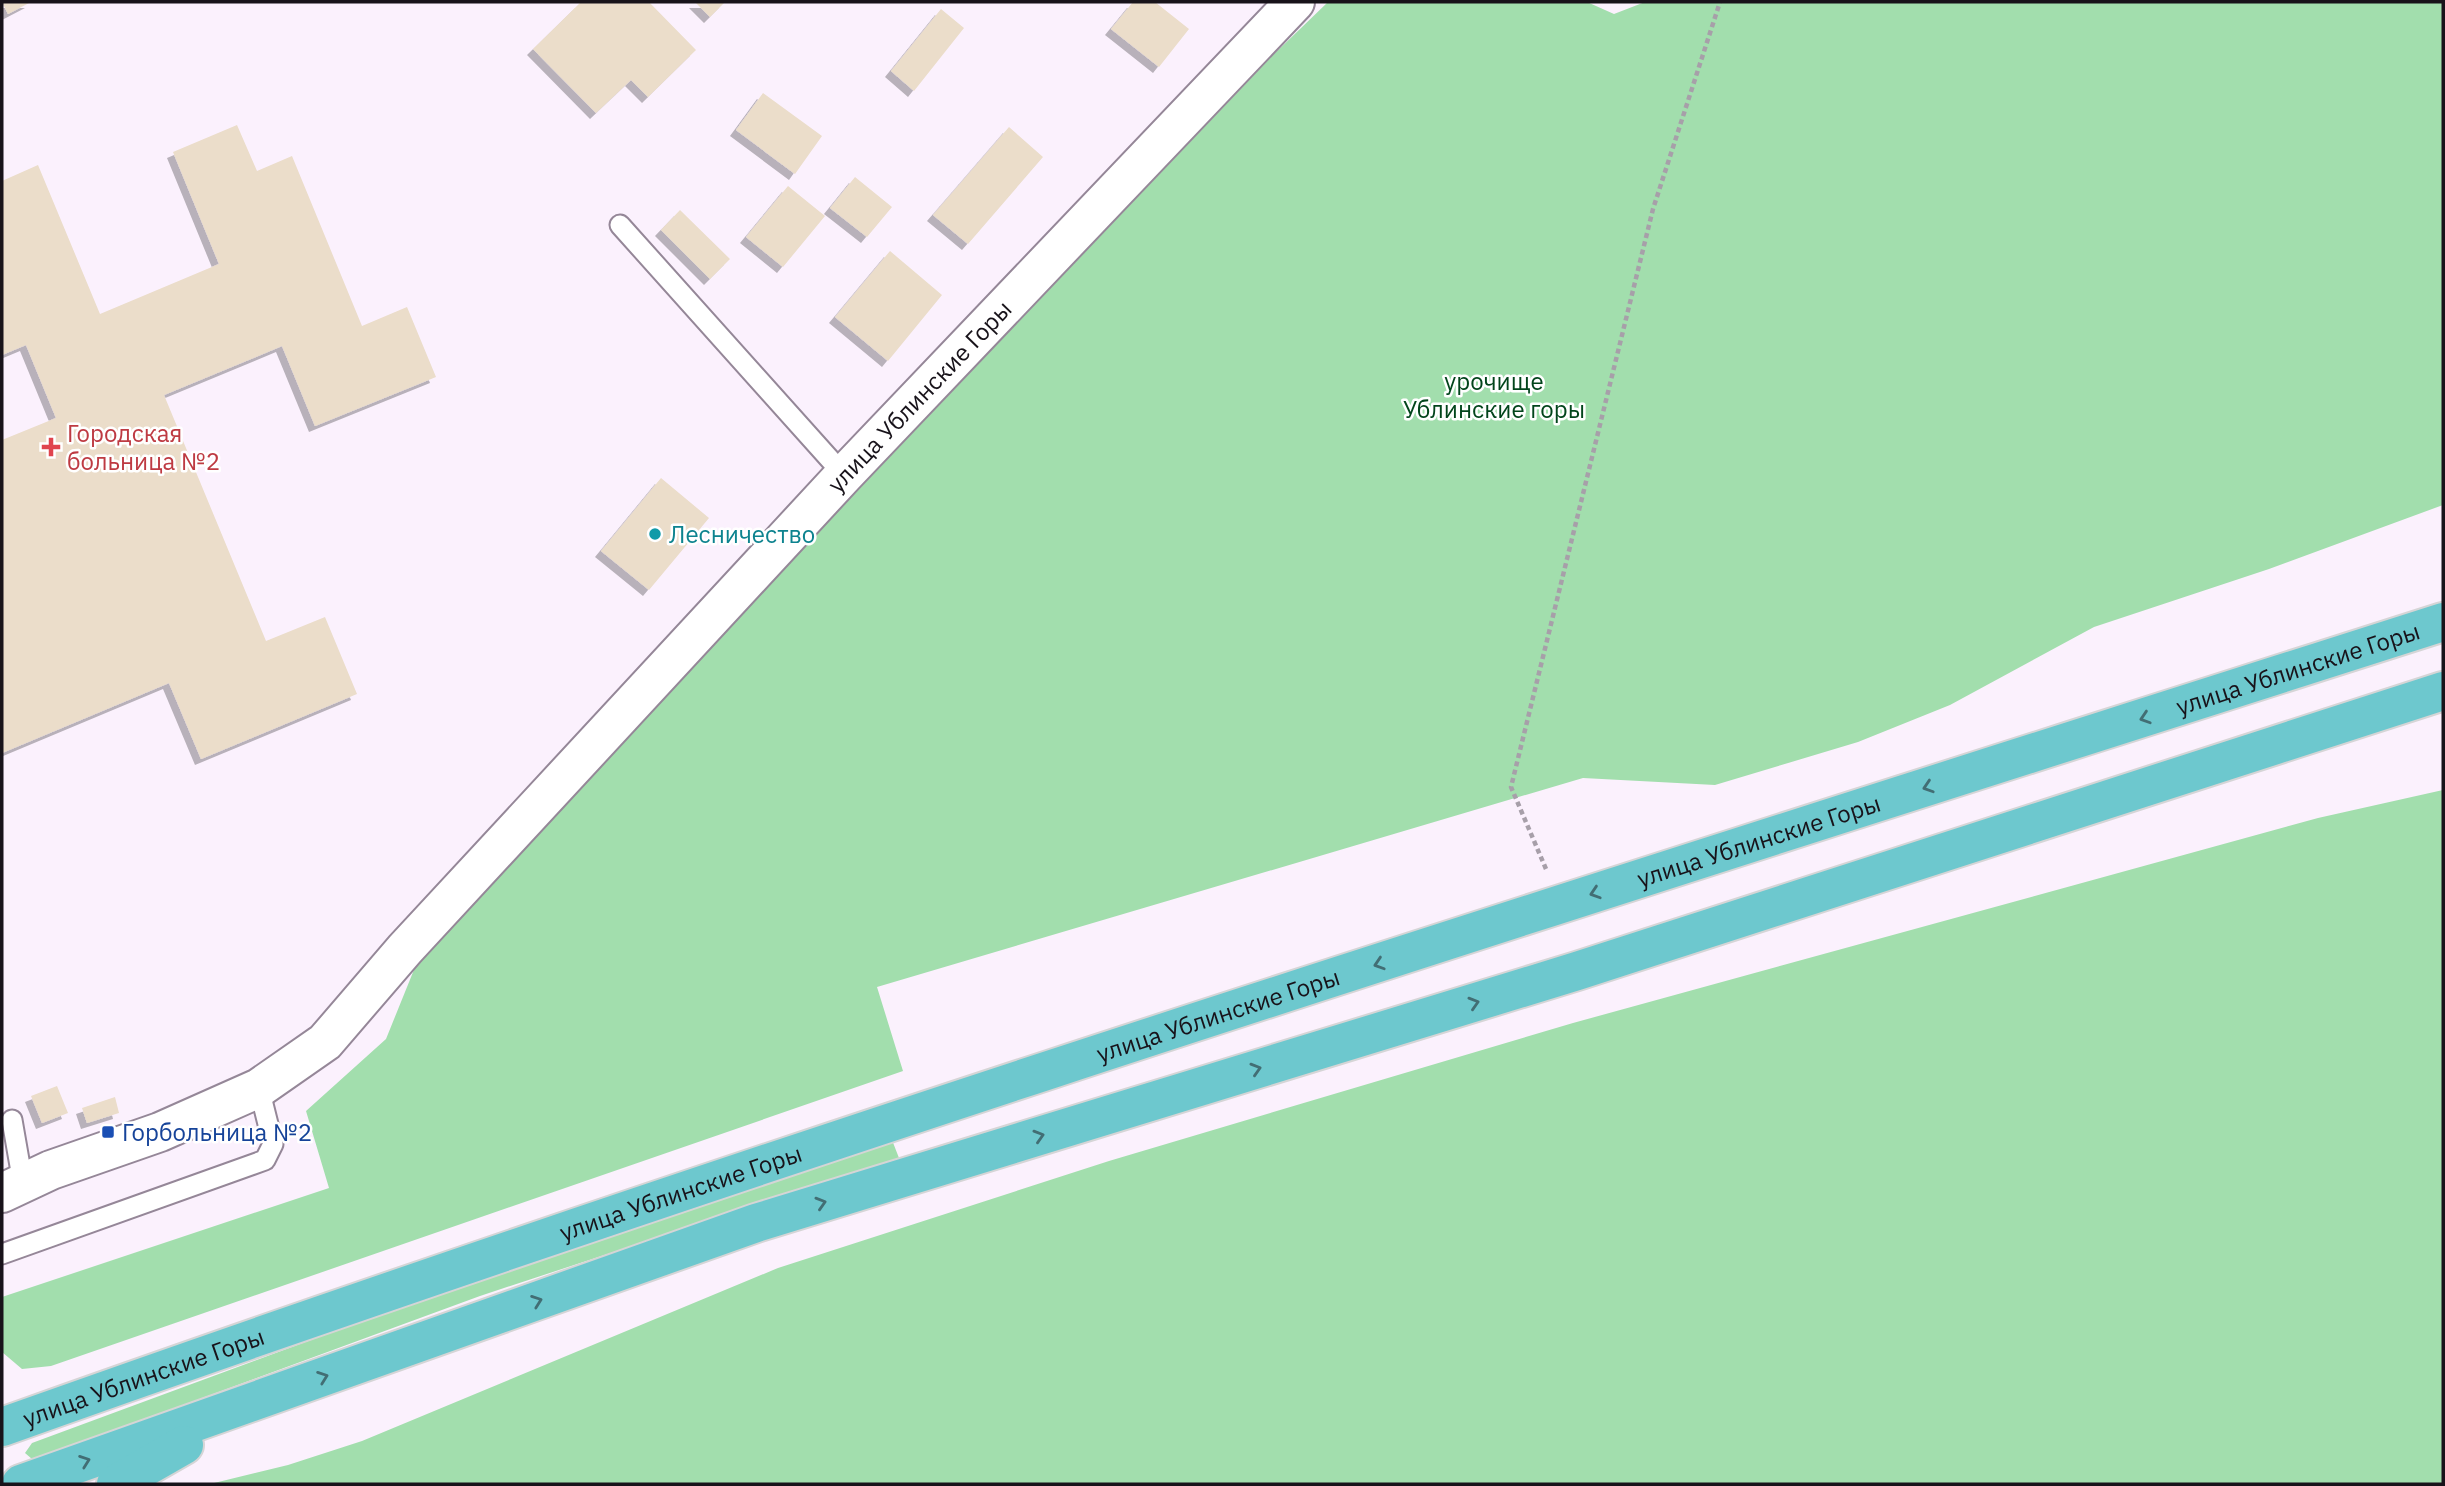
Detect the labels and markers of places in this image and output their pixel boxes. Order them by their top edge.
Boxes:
place label: Городская больница №2 [67,417,220,477]
marker: Городская больница №2 [41,437,61,457]
place label: Лесничество [669,518,815,550]
marker: Лесничество [647,526,663,542]
place label: Горбольница №2 [122,1116,312,1148]
marker: Горбольница №2 [100,1124,116,1140]

